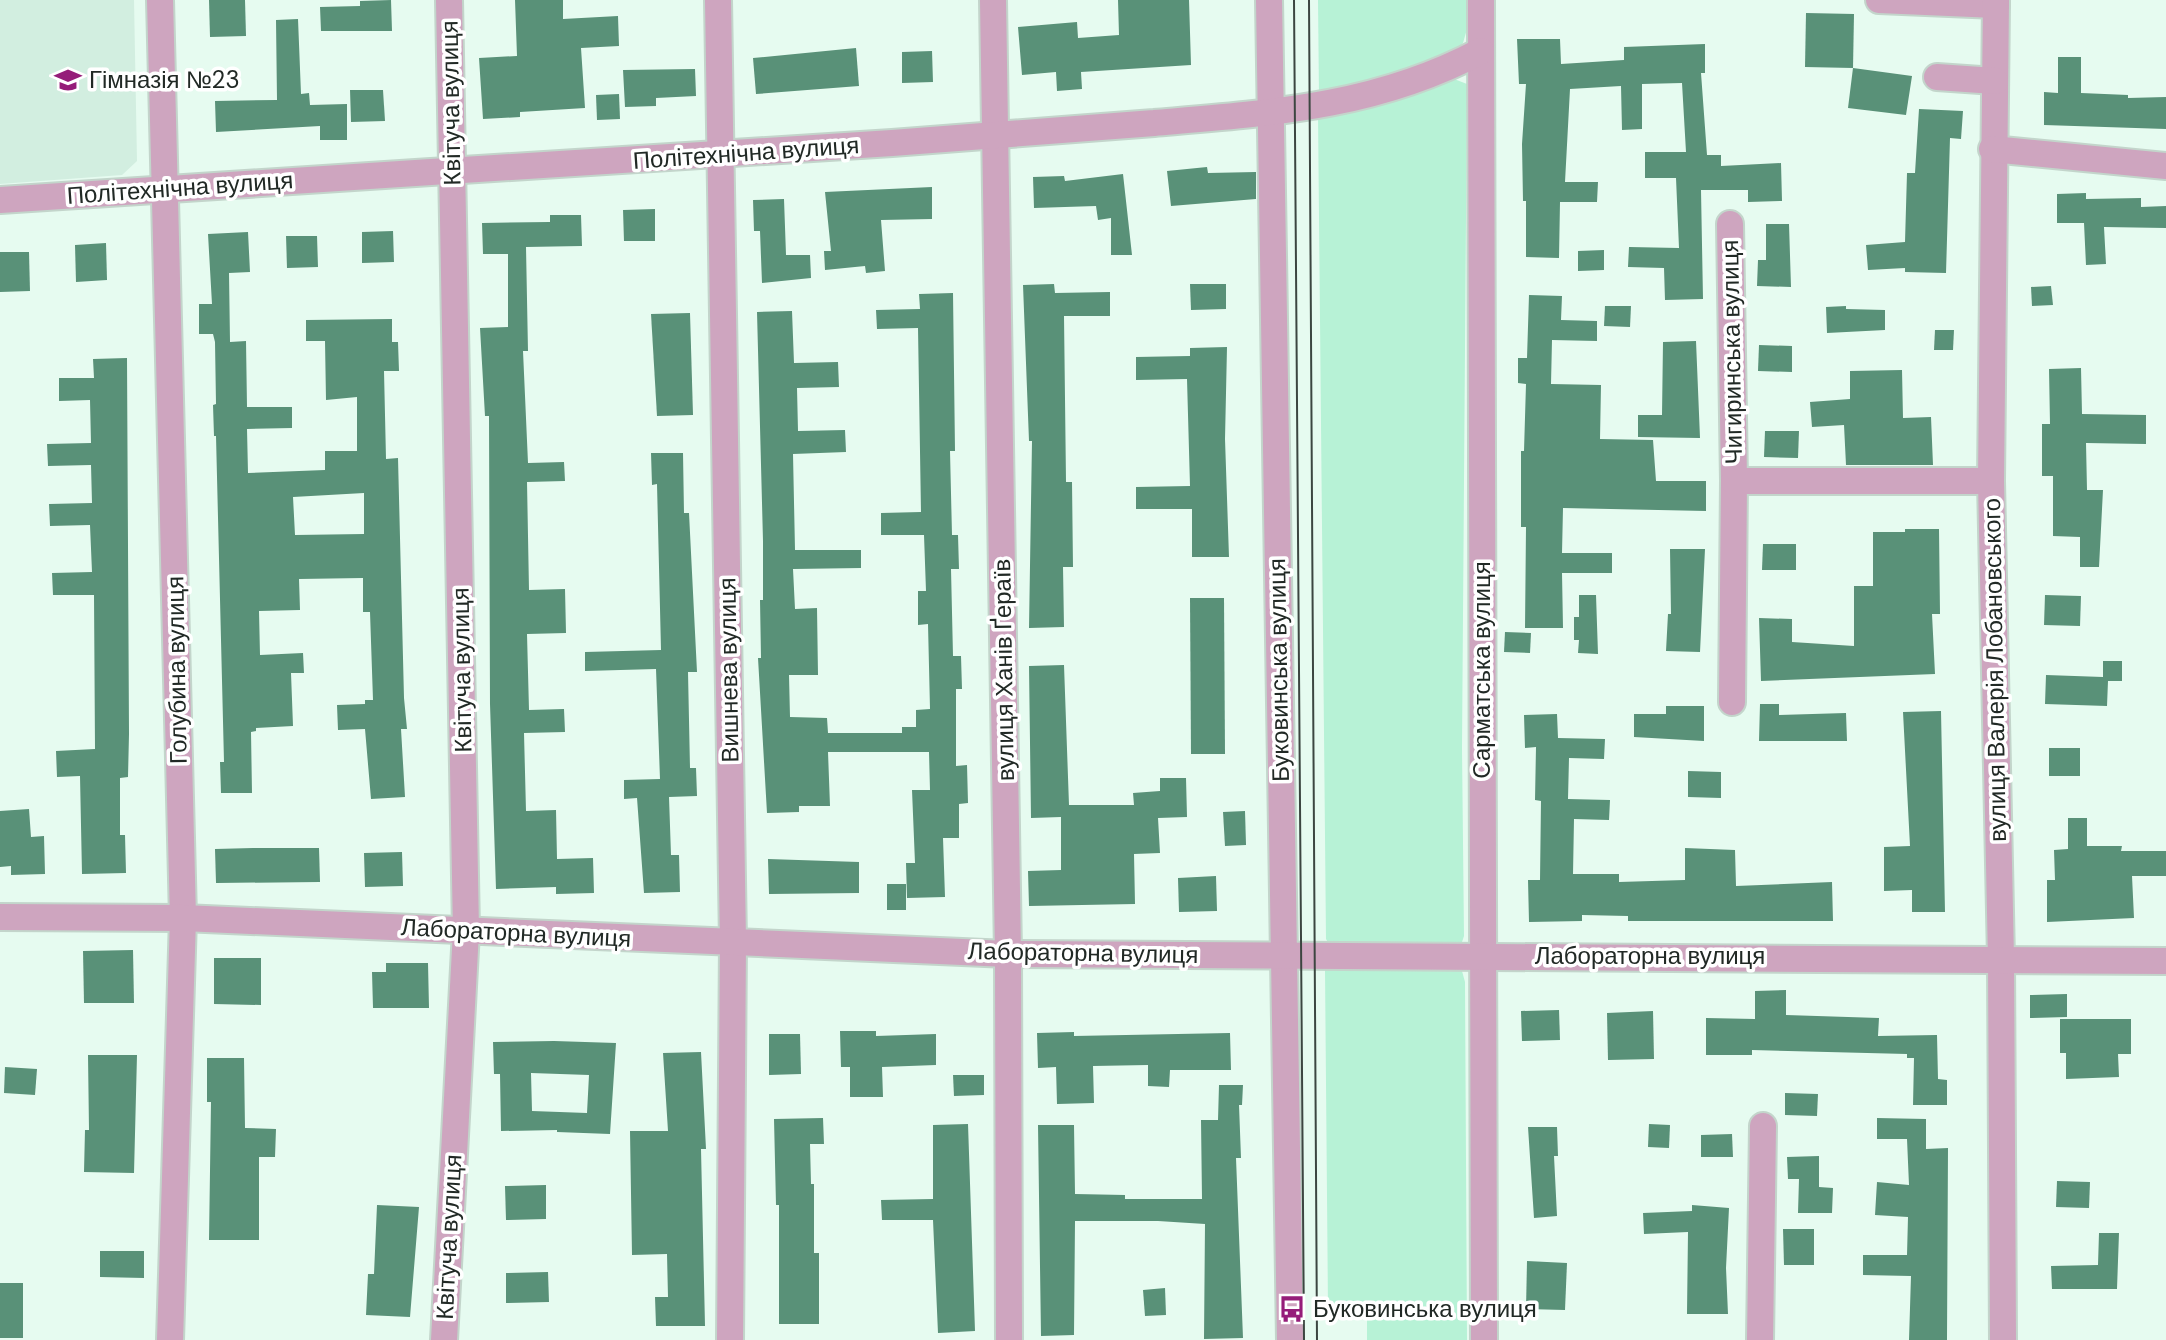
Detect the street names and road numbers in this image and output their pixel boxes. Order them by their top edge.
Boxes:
street label: Квітуча вулиця [434,20,467,186]
street label: Політехнічна вулиця [632,129,860,176]
street label: Політехнічна вулиця [66,164,294,211]
street label: Чигиринська вулиця [1714,239,1749,465]
street label: вулиця Валерія Лобановського [1976,498,2013,842]
street label: Буковинська вулиця [1261,558,1296,782]
street label: вулиця Ханів Ґераїв [986,559,1021,782]
street label: Сарматська вулиця [1466,561,1497,779]
street label: Голубина вулиця [159,576,194,765]
street label: Вишнева вулиця [711,577,746,763]
street label: Квітуча вулиця [445,587,478,753]
street label: Лабораторна вулиця [400,911,632,954]
street label: Лабораторна вулиця [967,935,1199,970]
street label: Лабораторна вулиця [1535,940,1765,971]
street label: Квітуча вулиця [429,1154,468,1320]

